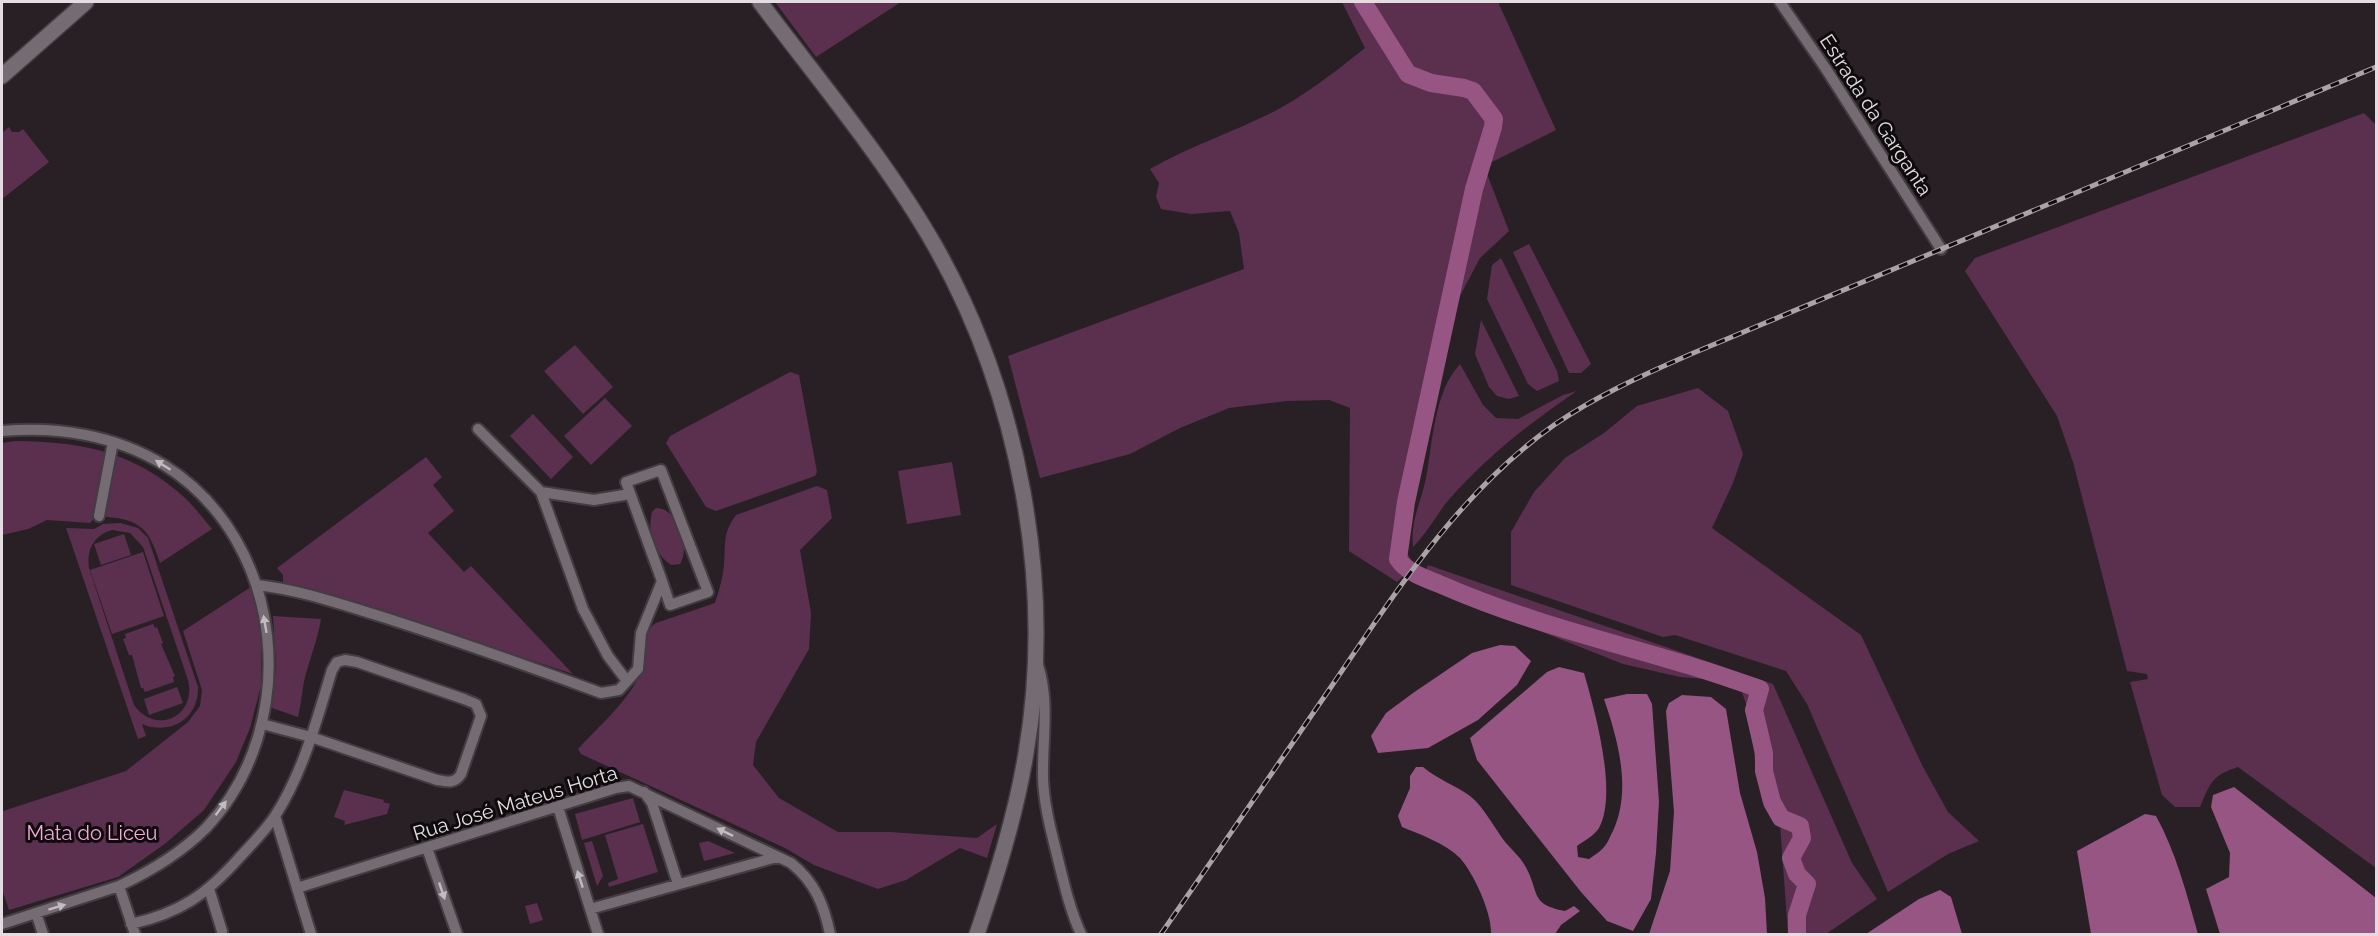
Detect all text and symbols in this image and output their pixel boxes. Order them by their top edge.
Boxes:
street label: Estrada da Garganta [1815,30,1937,200]
one-way arrow [155,460,171,471]
one-way arrow [261,614,270,633]
street label: Rua José Mateus Horta [410,760,620,846]
one-way arrow [215,800,227,816]
park label: Mata do Liceu [27,821,157,845]
one-way arrow [716,827,734,837]
one-way arrow [575,870,585,888]
one-way arrow [437,882,447,900]
one-way arrow [48,902,66,911]

